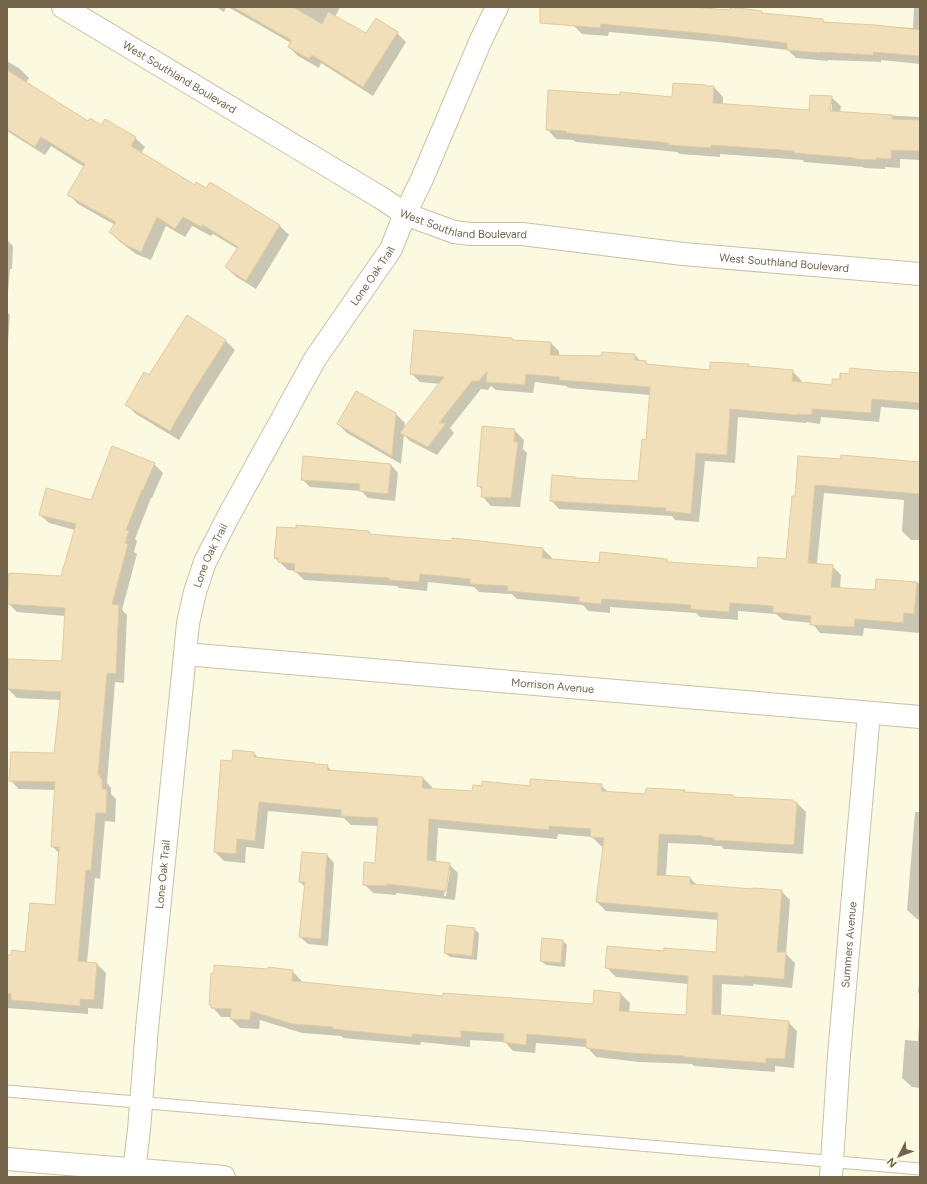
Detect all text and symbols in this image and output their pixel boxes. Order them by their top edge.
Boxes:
street label: West Southland Boulevard [121,38,239,116]
street label: West Southland Boulevard [398,206,528,241]
street label: Lone Oak Trail [347,245,398,308]
street label: West Southland Boulevard [719,251,850,274]
street label: Lone Oak Trail [190,521,230,589]
street label: Morrison Avenue [511,675,595,696]
street label: Lone Oak Trail [153,839,173,909]
street label: Summers Avenue [838,901,859,988]
north arrow [879,1136,919,1176]
text: N [884,1155,900,1170]

